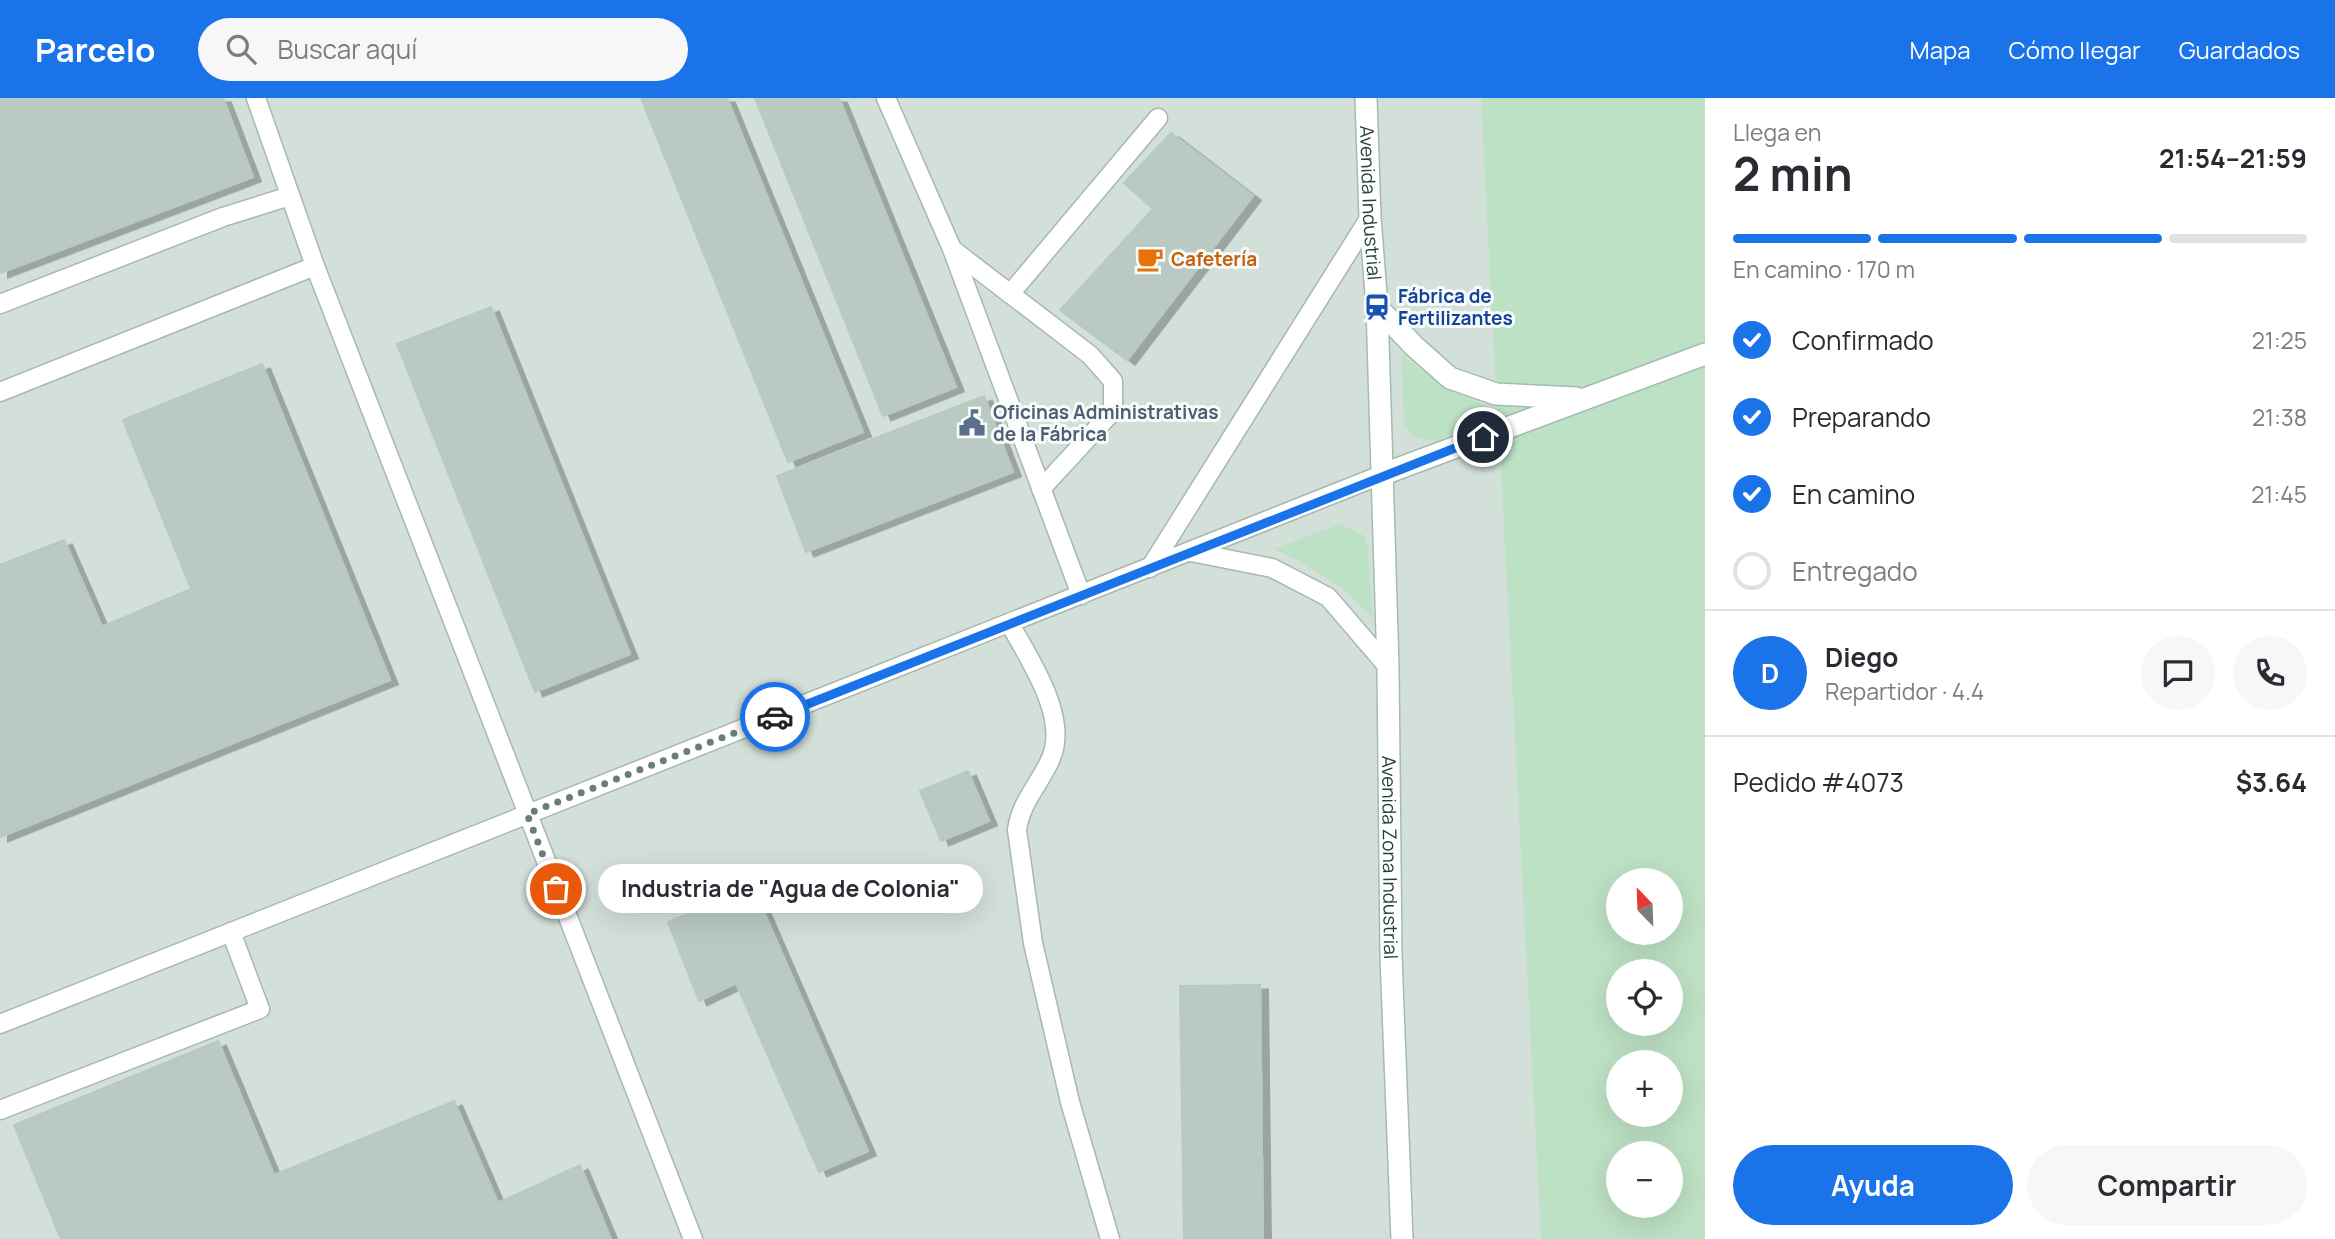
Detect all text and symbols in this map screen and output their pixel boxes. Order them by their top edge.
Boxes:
search box [198,18,688,81]
text: Parcelo [35,27,156,72]
icon: search [222,30,260,68]
text: Buscar aquí [278,31,417,67]
text: Mapa [1910,33,1971,66]
text: Cómo llegar [2009,33,2141,66]
text: Guardados [2179,33,2300,66]
text: Llega en [1733,116,1821,148]
street label: Avenida Industrial [1354,125,1388,281]
text: 21:54–21:59 [2159,140,2307,176]
text: 2 min [1733,142,1853,205]
cafe icon: Cafetería [1135,244,1165,274]
place label: Cafetería [1171,246,1257,272]
text: En camino · 170 m [1733,253,1915,285]
place label: Fábrica de Fertilizantes [1398,283,1513,331]
station icon: Fábrica de Fertilizantes [1362,292,1392,322]
icon: check [1733,321,1771,359]
text: Confirmado [1792,322,1934,358]
text: 21:25 [2252,324,2307,356]
icon: check [1733,398,1771,436]
place label: Oficinas Administrativas de la Fábrica [993,399,1219,447]
text: Preparando [1792,399,1931,435]
text: 21:38 [2252,401,2307,433]
pin [1453,407,1513,467]
public building icon: Oficinas Administrativas de la Fábrica [957,408,987,438]
icon: home [1464,418,1502,456]
icon: check [1733,475,1771,513]
text: En camino [1792,476,1915,512]
text: 21:45 [2251,478,2307,510]
text: Entregado [1792,553,1918,589]
button: chat [2141,636,2215,710]
button: phone [2233,636,2307,710]
text: Diego [1825,639,1898,675]
text: D [1761,655,1779,691]
text: Repartidor · 4.4 [1825,675,1984,707]
courier [740,682,810,752]
icon: car [756,698,794,736]
street label: Avenida Zona Industrial [1376,756,1404,960]
text: Pedido #4073 [1733,764,1904,800]
text: $3.64 [2236,764,2307,800]
pin [526,859,586,919]
callout: Industria de "Agua de Colonia" [598,864,983,914]
north arrow [1606,868,1684,945]
map controls [1606,868,1683,1218]
icon: bag [537,870,575,908]
text: Industria de "Agua de Colonia" [621,872,960,904]
button: locate [1606,959,1683,1036]
button: + [1606,1050,1683,1127]
button: − [1606,1141,1683,1218]
button: Ayuda [1733,1145,2013,1225]
button: Compartir [2027,1145,2307,1225]

